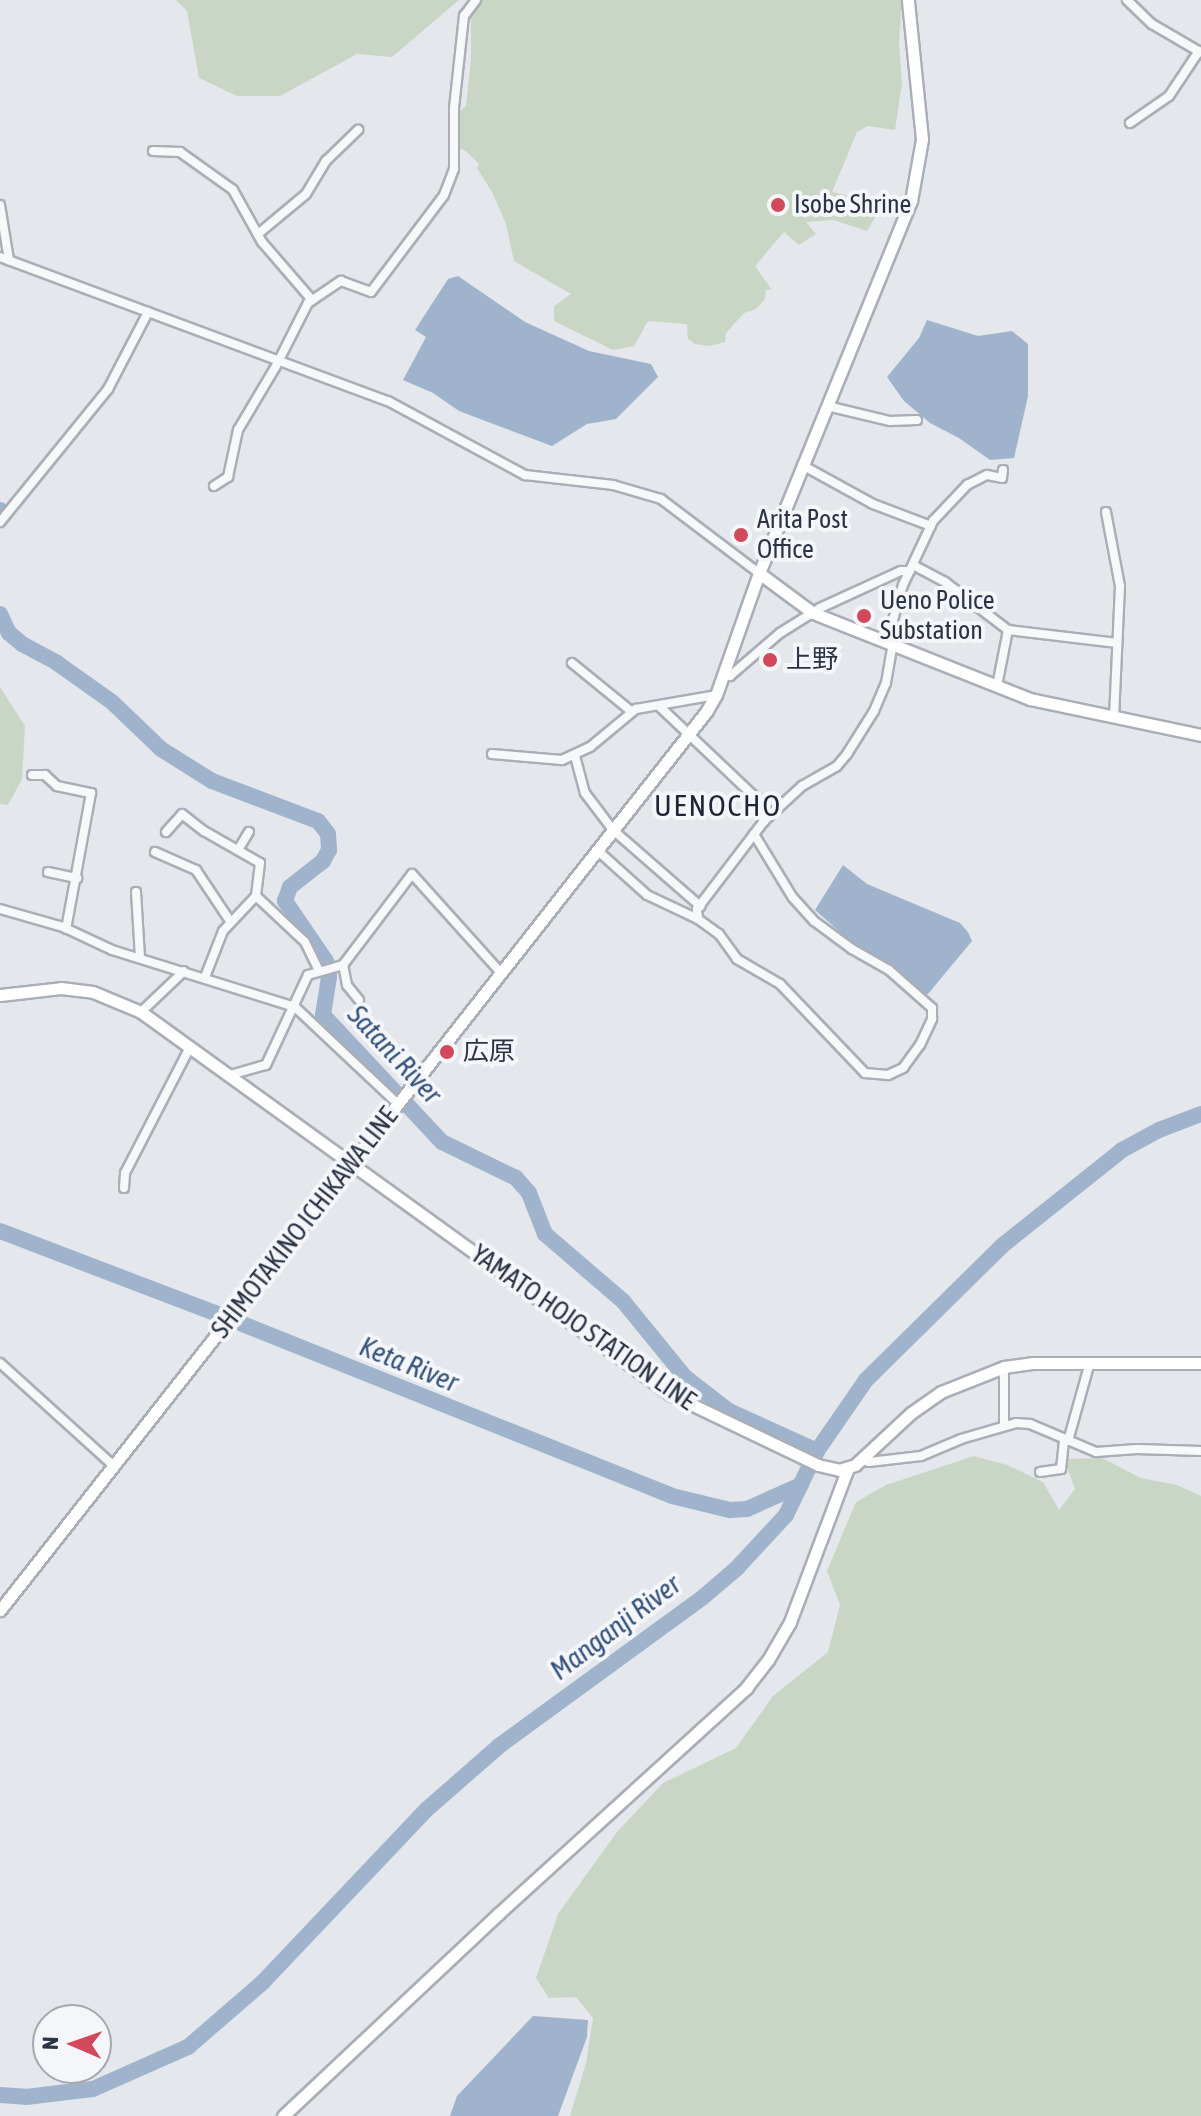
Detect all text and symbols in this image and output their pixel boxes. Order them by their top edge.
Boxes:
place label: Isobe Shrine [794,189,911,221]
marker: Isobe Shrine [769,196,787,214]
place label: Arita Post Office [757,504,848,566]
marker: Arita Post Office [732,526,750,544]
place label: Ueno Police Substation [880,585,995,646]
marker: Ueno Police Substation [855,607,873,625]
place label: 上野 [786,644,838,676]
marker: 上野 [761,651,779,669]
district label: UENOCHO [654,787,782,823]
water label: Satani River [341,998,449,1110]
place label: 広原 [463,1036,515,1068]
marker: 広原 [438,1043,456,1061]
street label: SHIMOTAKINO ICHIKAWA LINE [205,1101,405,1345]
street label: YAMATO HOJO STATION LINE [465,1239,701,1417]
water label: Keta River [355,1329,463,1399]
water label: Manganji River [543,1567,687,1687]
north arrow [32,2004,112,2084]
text: N [37,2036,63,2050]

